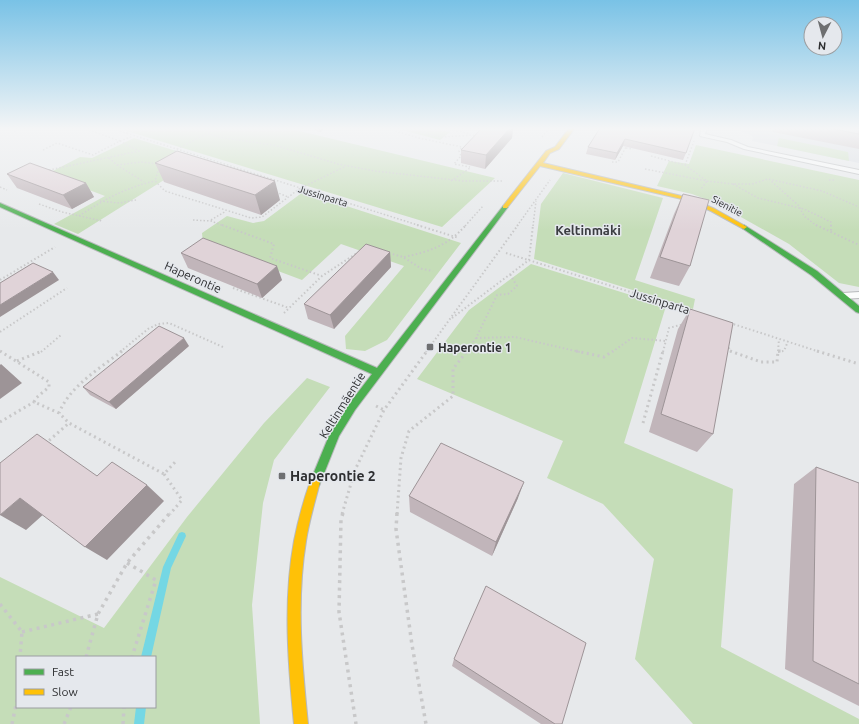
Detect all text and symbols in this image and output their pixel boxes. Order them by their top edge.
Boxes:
north arrow [803,16,843,56]
text: N [817,40,827,52]
street label: Jussinparta [297,183,349,209]
street label: Sienitie [710,193,744,219]
district label: Keltinmäki [555,223,621,237]
street label: Haperontie [163,259,223,295]
street label: Jussinparta [629,286,691,316]
place label: Haperontie 1 [438,341,511,354]
marker: Haperontie 1 [425,342,435,352]
street label: Keltinmäentie [316,369,368,441]
place label: Haperontie 2 [290,468,376,484]
marker: Haperontie 2 [277,471,287,481]
legend [16,656,156,708]
text: Fast [52,665,74,678]
text: Slow [52,685,78,698]

